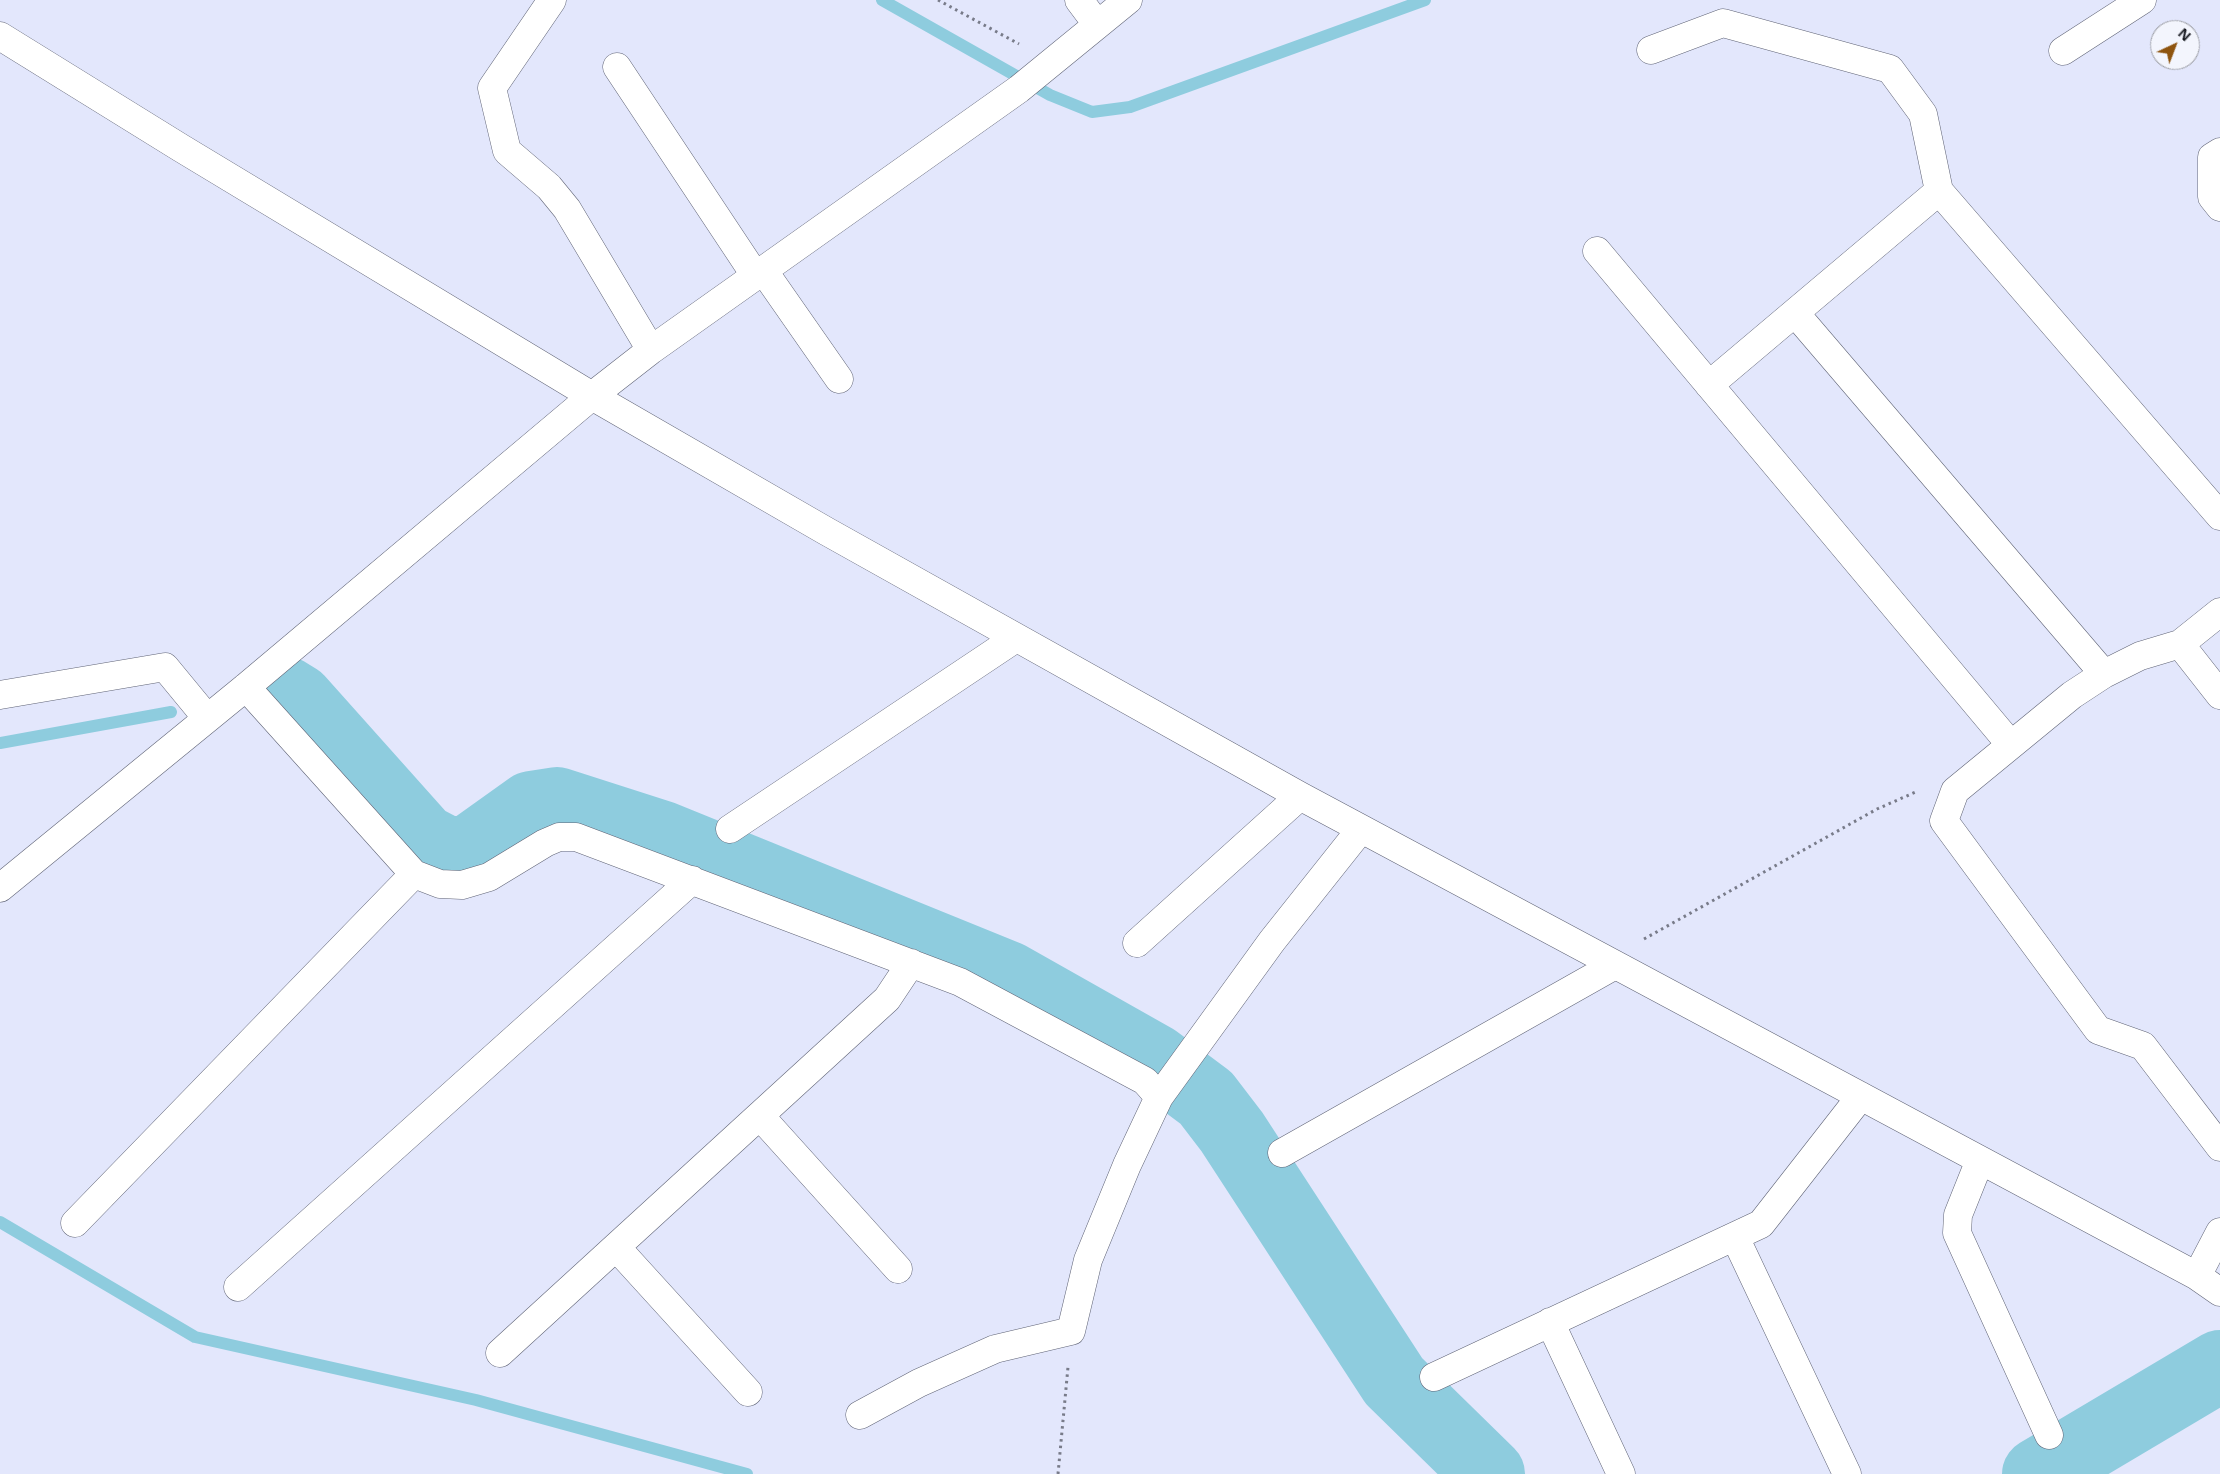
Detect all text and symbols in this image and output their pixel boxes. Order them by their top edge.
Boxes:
north arrow [2150,20,2200,70]
text: N [2174,24,2196,45]

